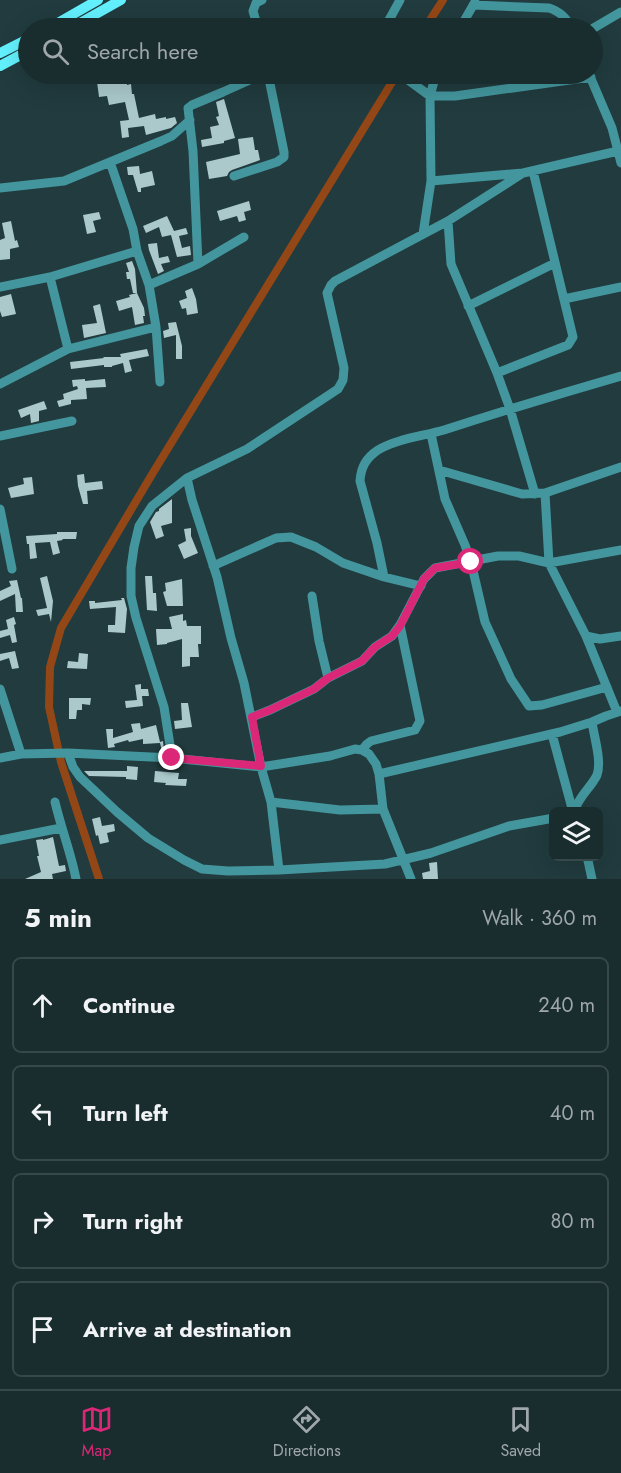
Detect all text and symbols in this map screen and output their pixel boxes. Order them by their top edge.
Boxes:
search box [18,18,603,84]
icon: search [39,35,72,68]
text: Search here [87,35,198,67]
route start [457,548,483,574]
route end [158,744,184,770]
map controls [549,807,603,861]
button: layers [549,807,603,861]
text: 5 min [24,899,92,937]
text: Walk · 360 m [482,904,597,933]
icon: ahead [26,989,59,1022]
text: Continue [83,989,175,1021]
text: 240 m [538,991,595,1020]
icon: left [26,1097,59,1130]
text: Turn left [83,1097,168,1129]
text: 40 m [550,1099,595,1128]
icon: right [26,1205,59,1238]
text: Turn right [83,1205,183,1237]
text: 80 m [550,1207,595,1236]
icon: arrive [26,1313,59,1346]
text: Arrive at destination [83,1313,292,1345]
tab: Map [80,1403,113,1462]
tab: Directions [273,1403,341,1462]
tab: Saved [500,1403,541,1462]

